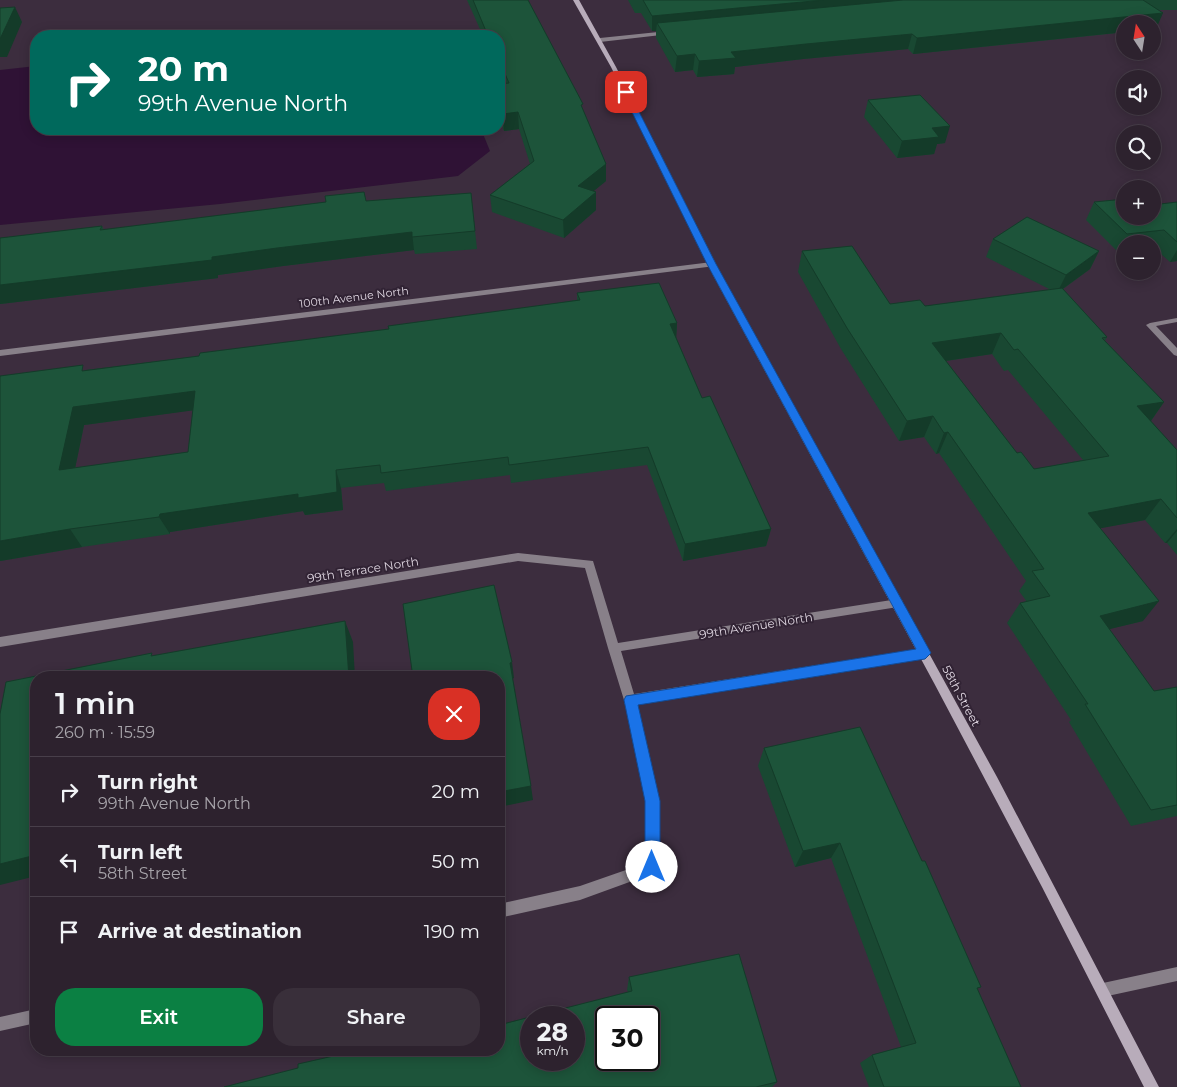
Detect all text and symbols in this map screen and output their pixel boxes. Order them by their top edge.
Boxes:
north arrow [1116,15,1161,60]
map controls [1116,15,1161,280]
text: 20 m [138,47,229,90]
icon: right [55,50,120,115]
button: sound [1116,70,1161,115]
pin [605,71,647,113]
icon: arrive [612,78,640,106]
text: 99th Avenue North [138,90,348,117]
button: search [1116,125,1161,170]
button: + [1116,180,1161,225]
button: − [1116,235,1161,280]
street label: 100th Avenue North [298,283,410,311]
street label: 99th Terrace North [306,553,420,586]
street label: 99th Avenue North [698,609,814,642]
street label: 58th Street [939,663,984,729]
text: 1 min [55,685,136,722]
button: close [428,688,480,740]
text: 260 m · 15:59 [55,723,155,742]
text: Turn right [98,771,198,794]
icon: right [55,778,83,806]
text: 20 m [432,780,480,803]
text: 99th Avenue North [98,794,251,813]
position arrow [625,840,677,892]
text: Turn left [98,841,183,864]
icon: left [55,848,83,876]
text: 50 m [432,850,480,873]
text: 58th Street [98,864,187,883]
icon: arrive [55,918,83,946]
text: Arrive at destination [98,920,302,943]
text: 190 m [424,920,480,943]
button: Exit [55,988,263,1046]
button: Share [273,988,480,1046]
speed limit sign: 30 [595,1006,660,1071]
text: 28 [537,1017,568,1047]
text: km/h [536,1043,569,1058]

